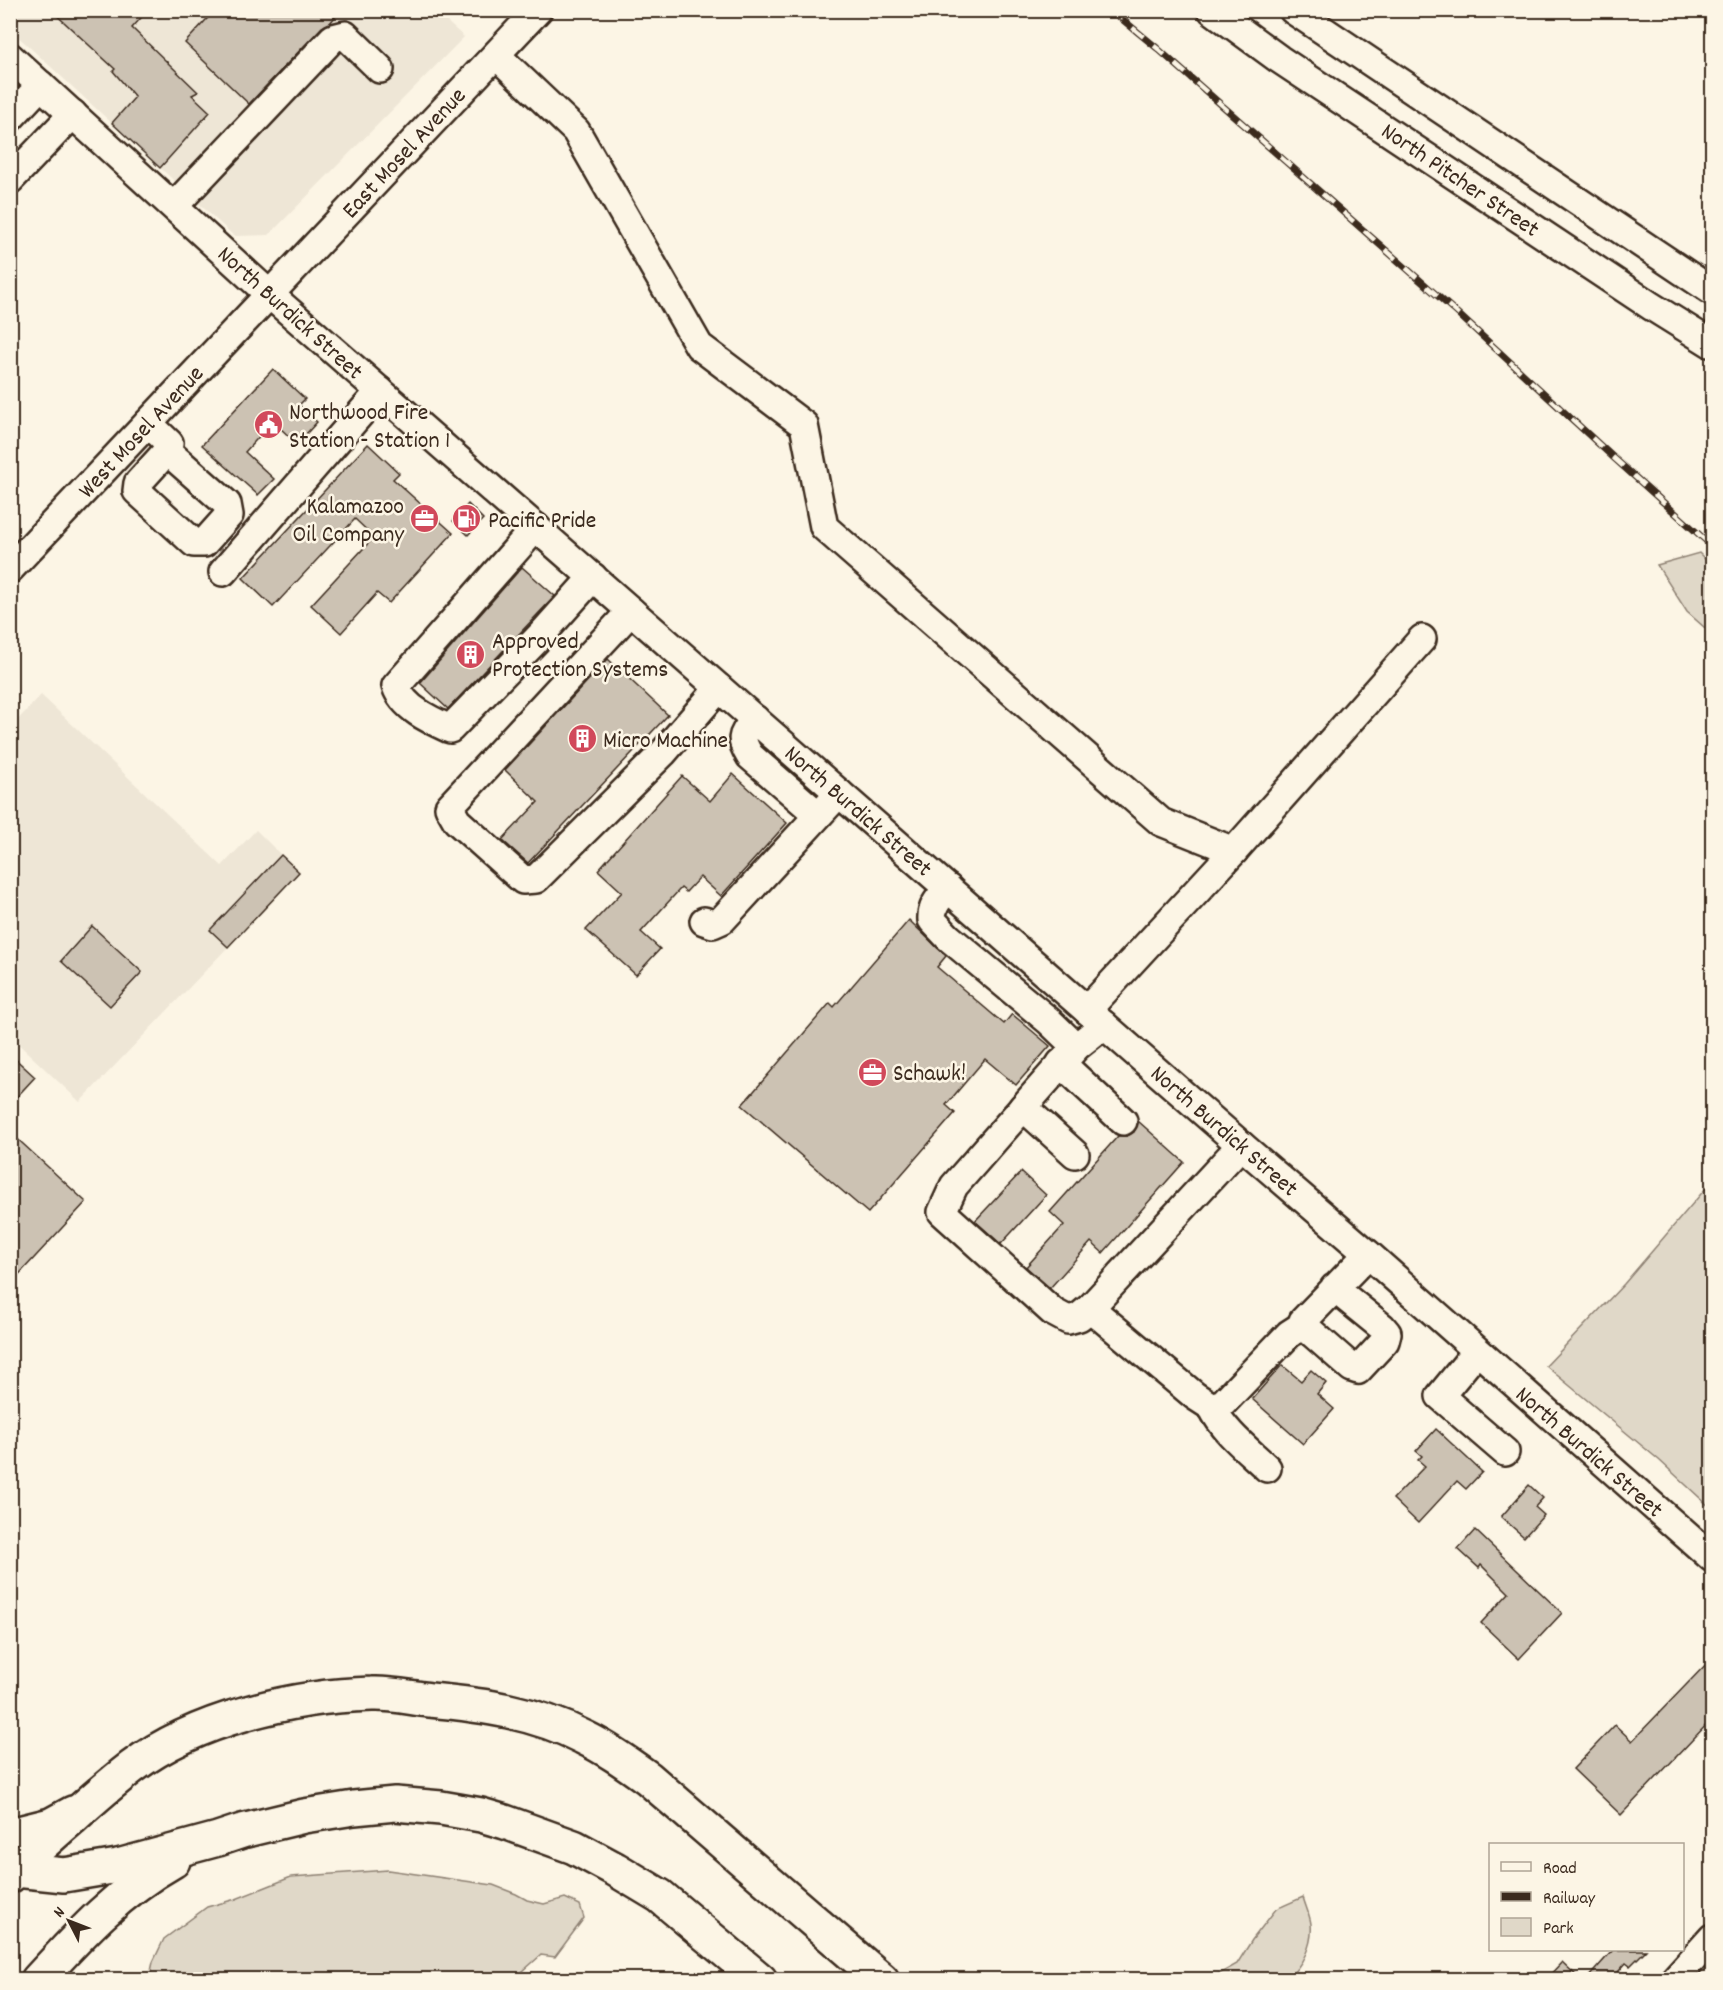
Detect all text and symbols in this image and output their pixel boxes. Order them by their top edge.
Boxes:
street label: East Mosel Avenue [335,81,475,227]
street label: North Pitcher Street [1373,116,1546,247]
street label: North Burdick Street [208,239,370,389]
street label: West Mosel Avenue [71,359,213,507]
place label: Northwood Fire Station - Station 1 [289,397,450,459]
public building icon: Northwood Fire Station - Station 1 [252,409,284,441]
place label: Kalamazoo Oil Company [292,491,405,553]
office icon: Kalamazoo Oil Company [409,503,441,535]
fuel station icon: Pacific Pride [451,503,483,535]
place label: Pacific Pride [488,505,596,539]
place label: Approved Protection Systems [492,626,668,688]
building icon: Approved Protection Systems [455,638,487,670]
building icon: Micro Machine [566,723,598,755]
place label: Micro Machine [603,725,728,759]
street label: North Burdick Street [776,738,939,886]
office icon: Schawk! [856,1056,888,1088]
place label: Schawk! [893,1058,966,1092]
street label: North Burdick Street [1142,1058,1305,1206]
street label: North Burdick Street [1507,1379,1670,1527]
legend [1489,1843,1684,1951]
text: Road [1543,1857,1577,1882]
text: Railway [1543,1887,1596,1912]
north arrow [39,1891,99,1951]
text: N [49,1902,71,1923]
text: Park [1543,1917,1574,1942]

